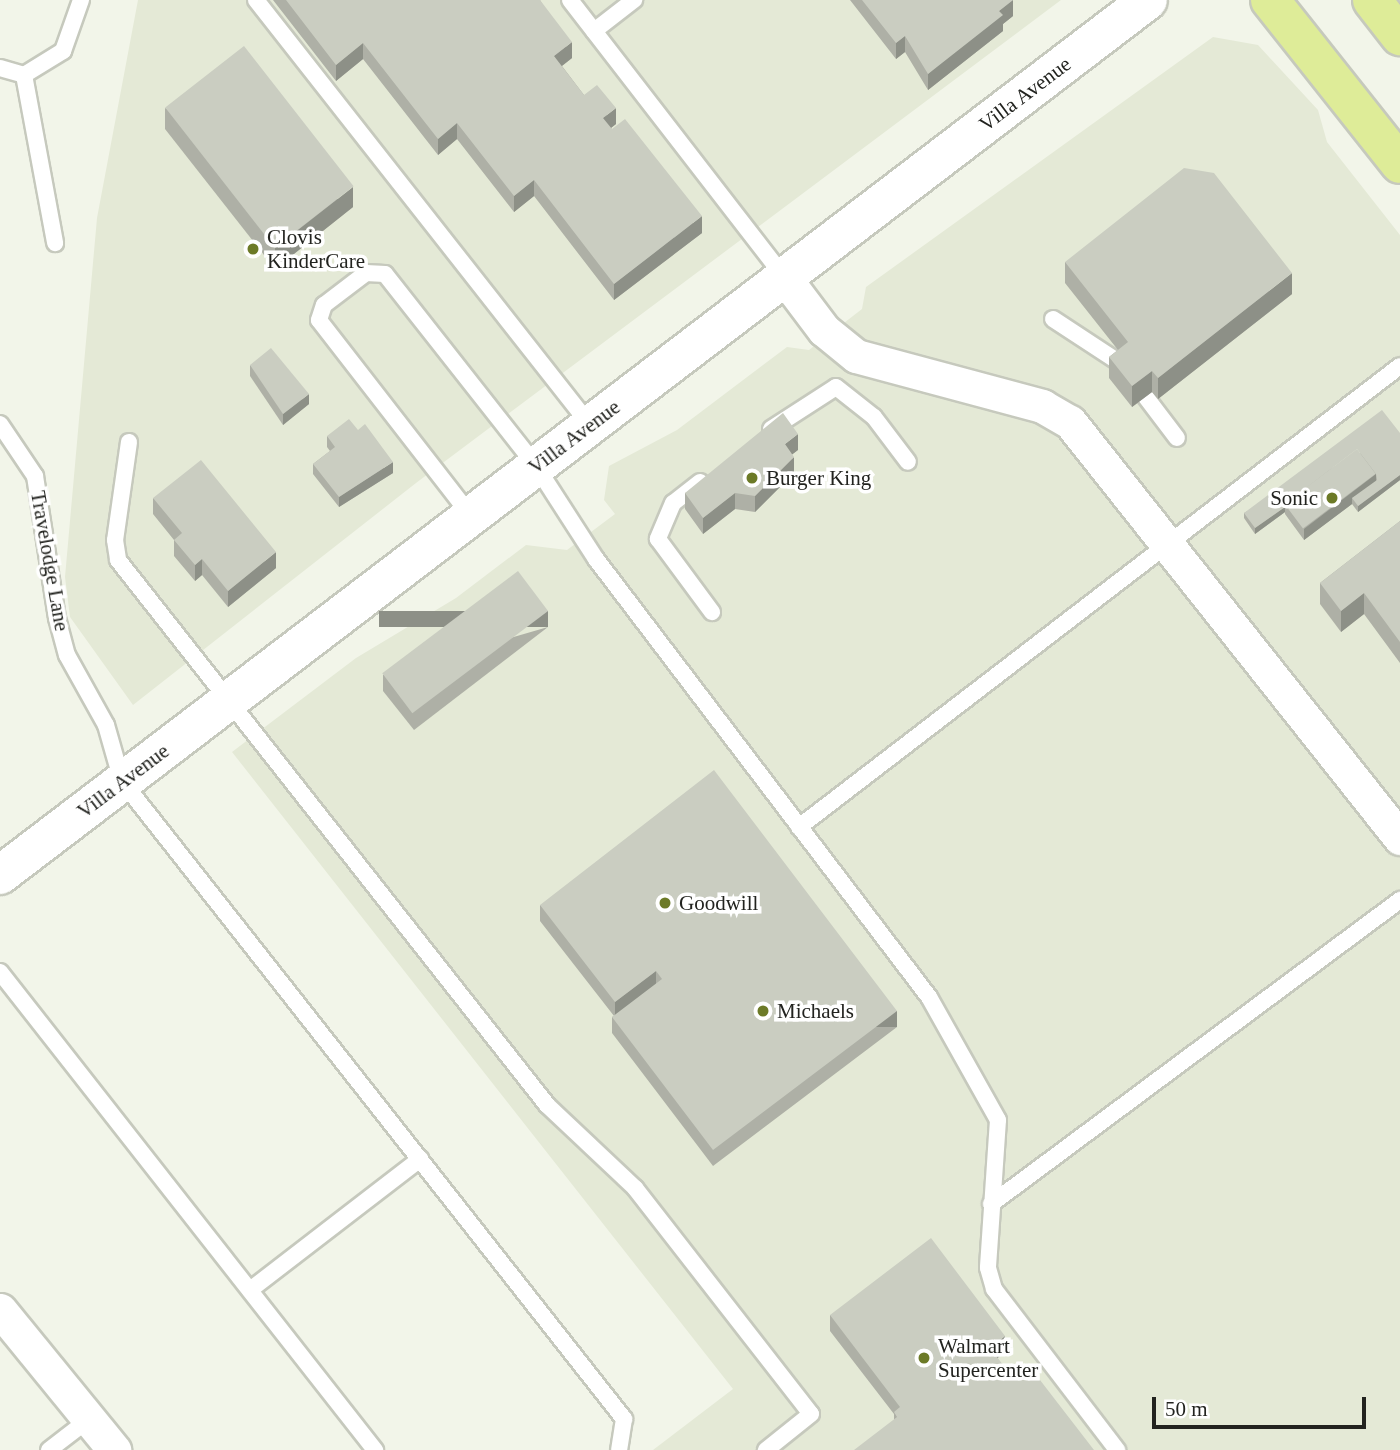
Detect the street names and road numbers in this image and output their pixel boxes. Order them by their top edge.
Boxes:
street label: Villa Avenue [974,51,1076,137]
street label: Villa Avenue [523,394,625,480]
street label: Travelodge Lane [25,489,75,633]
street label: Villa Avenue [72,738,174,824]

